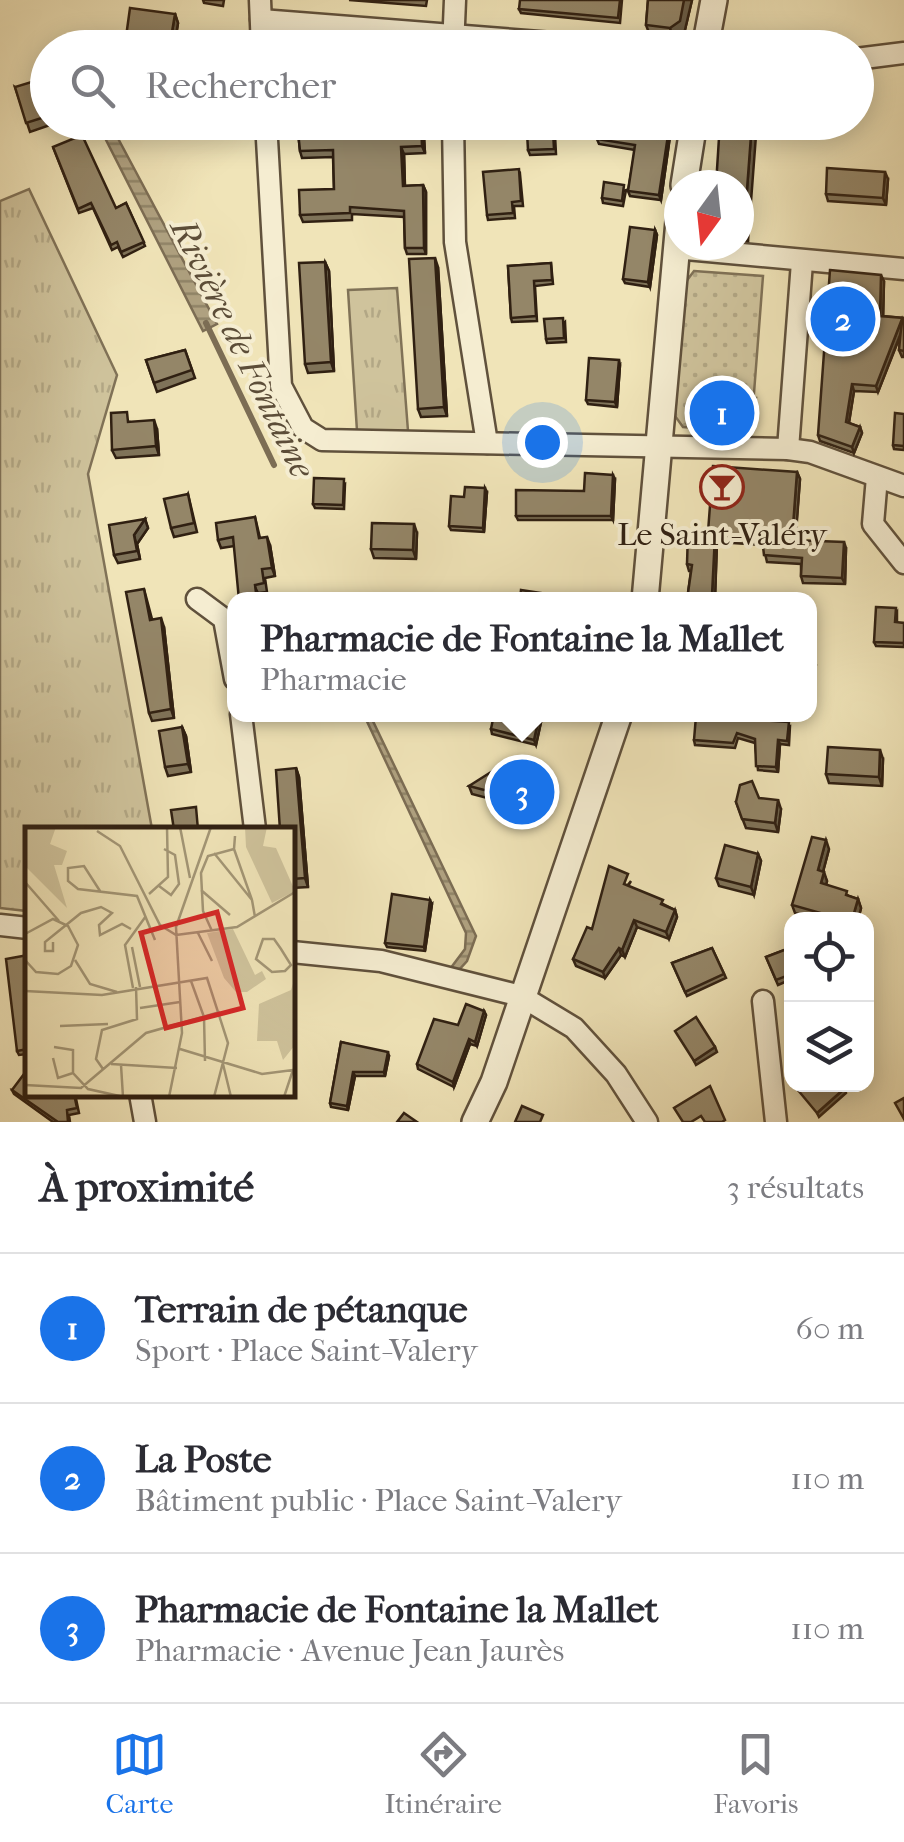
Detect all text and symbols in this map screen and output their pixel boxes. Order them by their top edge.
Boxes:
search box [30,30,874,140]
icon: search [65,58,120,113]
text: Rechercher [145,63,336,108]
north arrow [664,170,754,260]
water label: Rivière de Fontaine [161,210,323,485]
pin: 2 [810,282,876,356]
pin: 1 [690,376,754,450]
your location [517,417,568,468]
bar icon: Le Saint-Valéry [699,464,745,510]
place label: Le Saint-Valéry [617,516,828,553]
popup [227,592,817,722]
text: Pharmacie de Fontaine la Mallet [260,616,784,661]
text: Pharmacie [260,661,407,698]
pin: 3 [490,754,554,830]
inset map [25,827,295,1097]
map controls [784,912,874,1092]
button: locate [784,912,874,1002]
button: layers [784,1002,874,1092]
text: À proximité [40,1163,254,1212]
text: 3 résultats [727,1169,864,1206]
text: Terrain de pétanque [135,1287,467,1332]
text: 1 [67,1310,78,1347]
text: 60 m [796,1310,864,1347]
text: Sport · Place Saint-Valery [135,1332,478,1369]
text: La Poste [135,1437,272,1482]
text: 2 [64,1460,81,1497]
text: 110 m [790,1460,864,1497]
text: Bâtiment public · Place Saint-Valery [135,1482,622,1519]
text: Pharmacie de Fontaine la Mallet [135,1587,658,1632]
text: 3 [66,1610,79,1647]
text: 110 m [790,1610,864,1647]
text: Pharmacie · Avenue Jean Jaurès [135,1632,564,1669]
tab: Carte [106,1727,173,1820]
tab: Itinéraire [384,1727,502,1820]
tab: Favoris [713,1727,798,1820]

